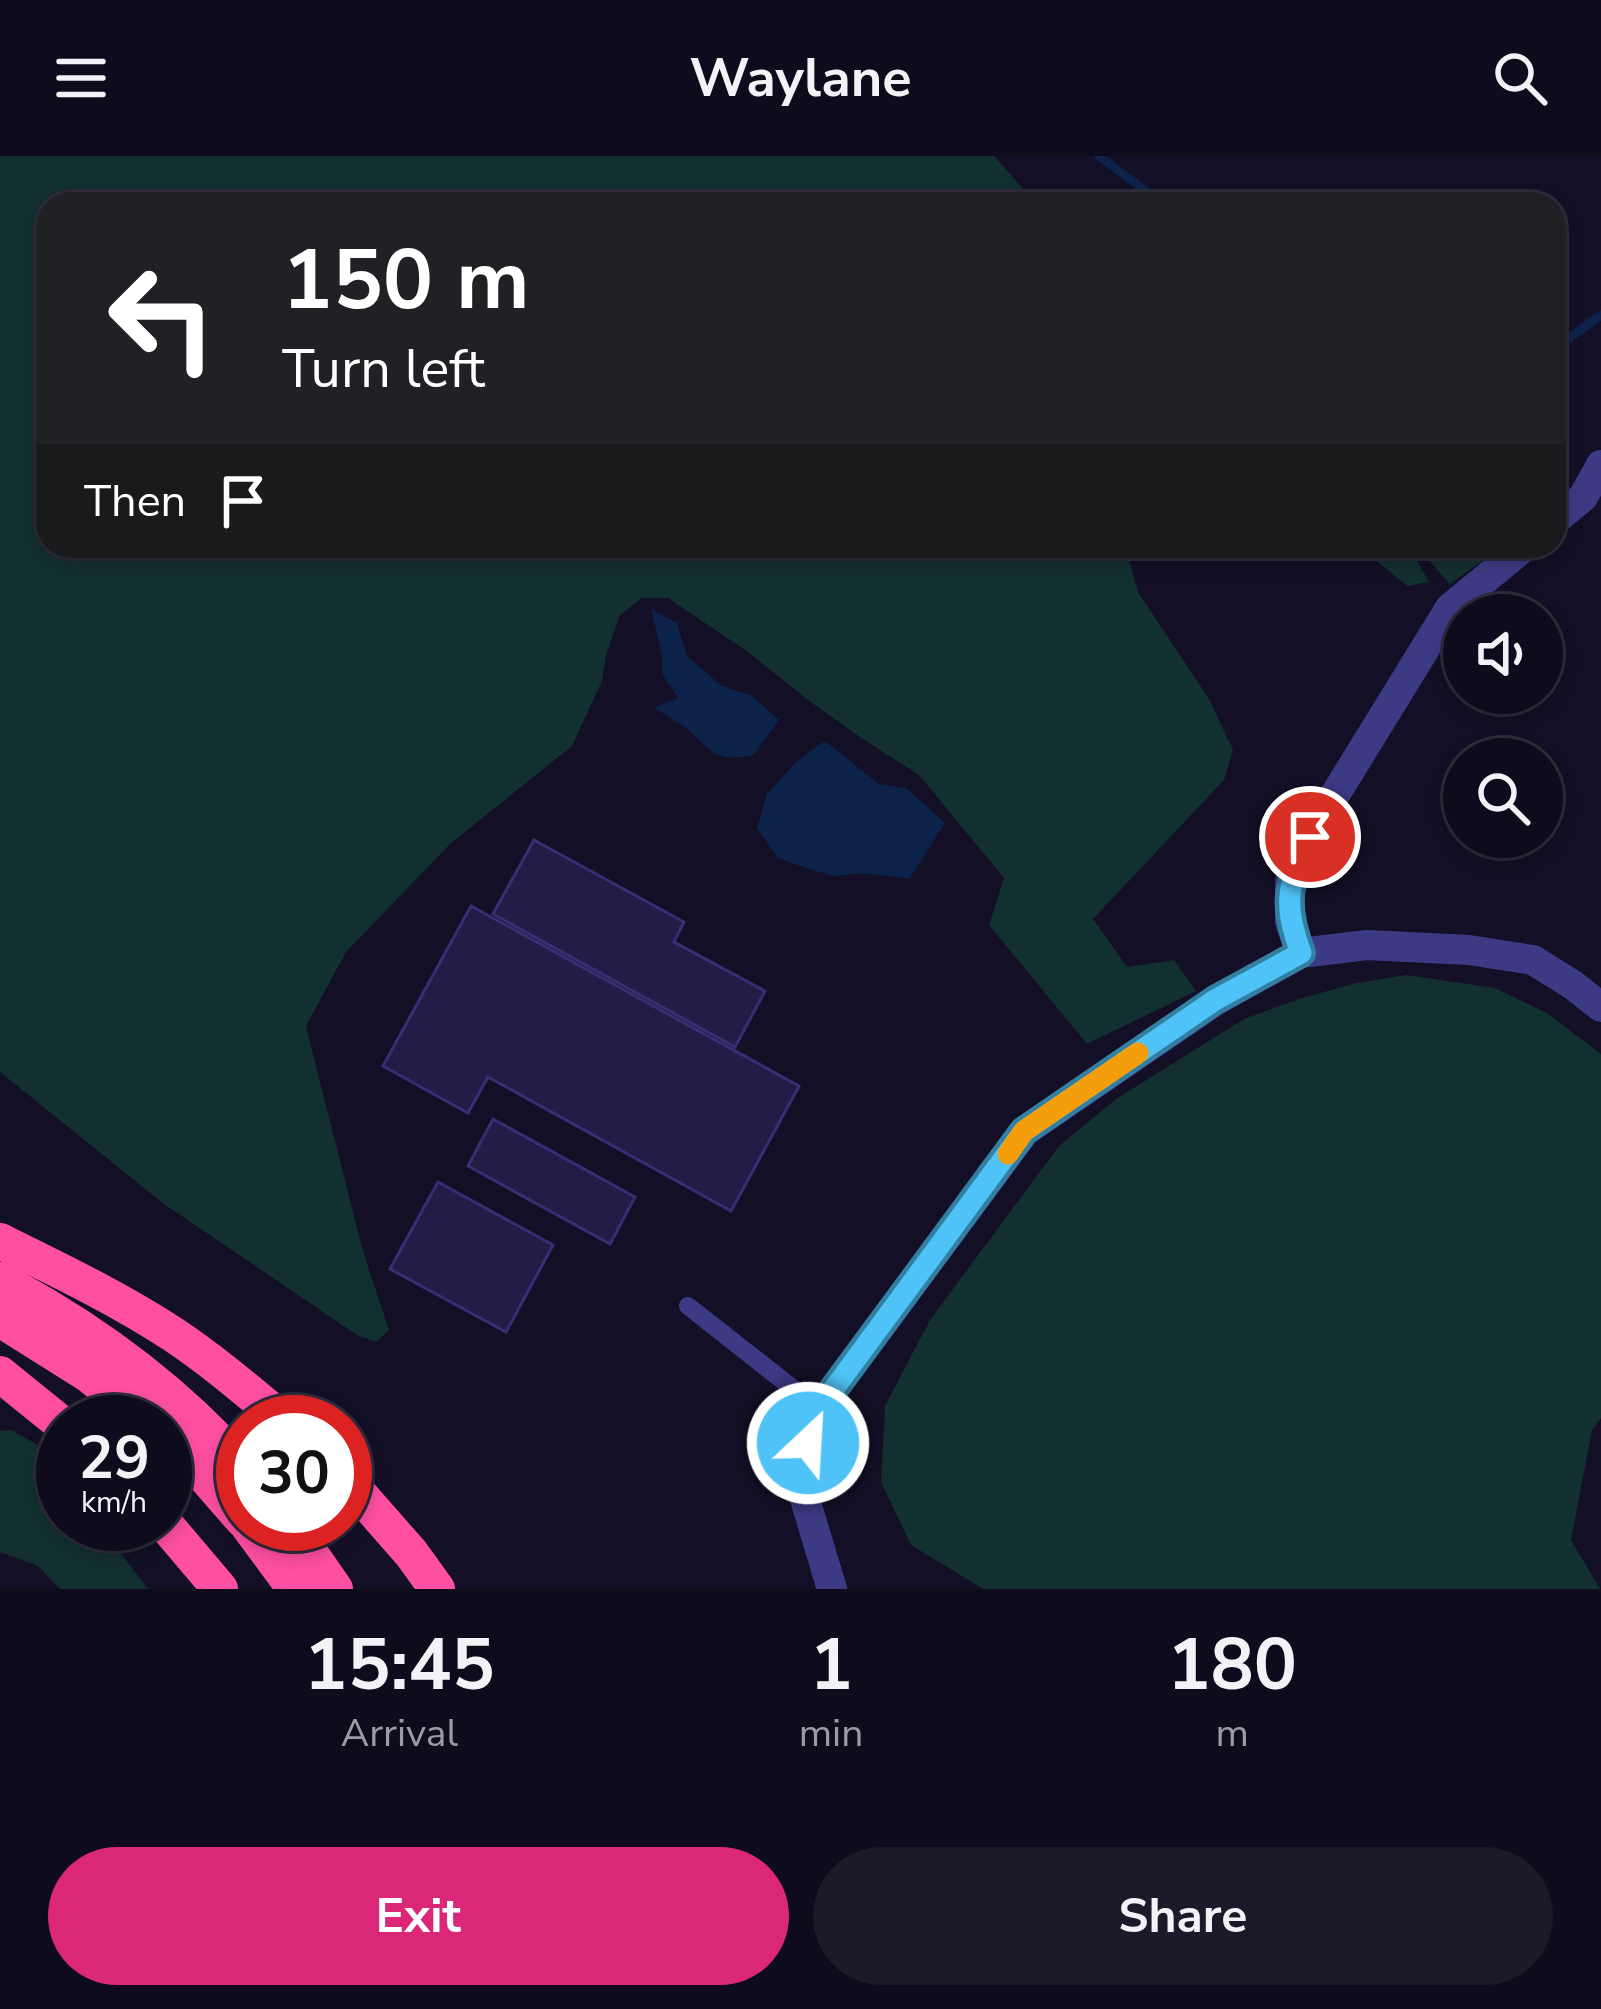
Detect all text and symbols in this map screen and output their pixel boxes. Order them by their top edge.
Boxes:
text: Waylane [689,41,912,115]
icon: menu [48,45,114,111]
icon: search [1487,45,1553,111]
text: 150 m [282,223,530,338]
icon: left [84,240,240,396]
text: Turn left [282,332,485,406]
icon: arrive [210,468,276,534]
text: Then [84,471,186,532]
map controls [1443,594,1563,858]
button: sound [1443,594,1563,714]
button: search [1443,738,1563,858]
pin [1259,786,1361,888]
icon: arrive [1277,804,1343,870]
position arrow [745,1380,871,1506]
speed limit sign: 30 [216,1395,372,1551]
text: 29 [78,1417,150,1499]
text: km/h [81,1482,147,1523]
text: 15:45 [304,1616,495,1714]
text: 1 [809,1616,853,1714]
text: 180 [1167,1616,1297,1714]
text: Arrival [341,1707,458,1760]
text: min [799,1707,863,1760]
text: m [1215,1707,1249,1760]
button: Exit [48,1847,789,1985]
button: Share [813,1847,1553,1985]

